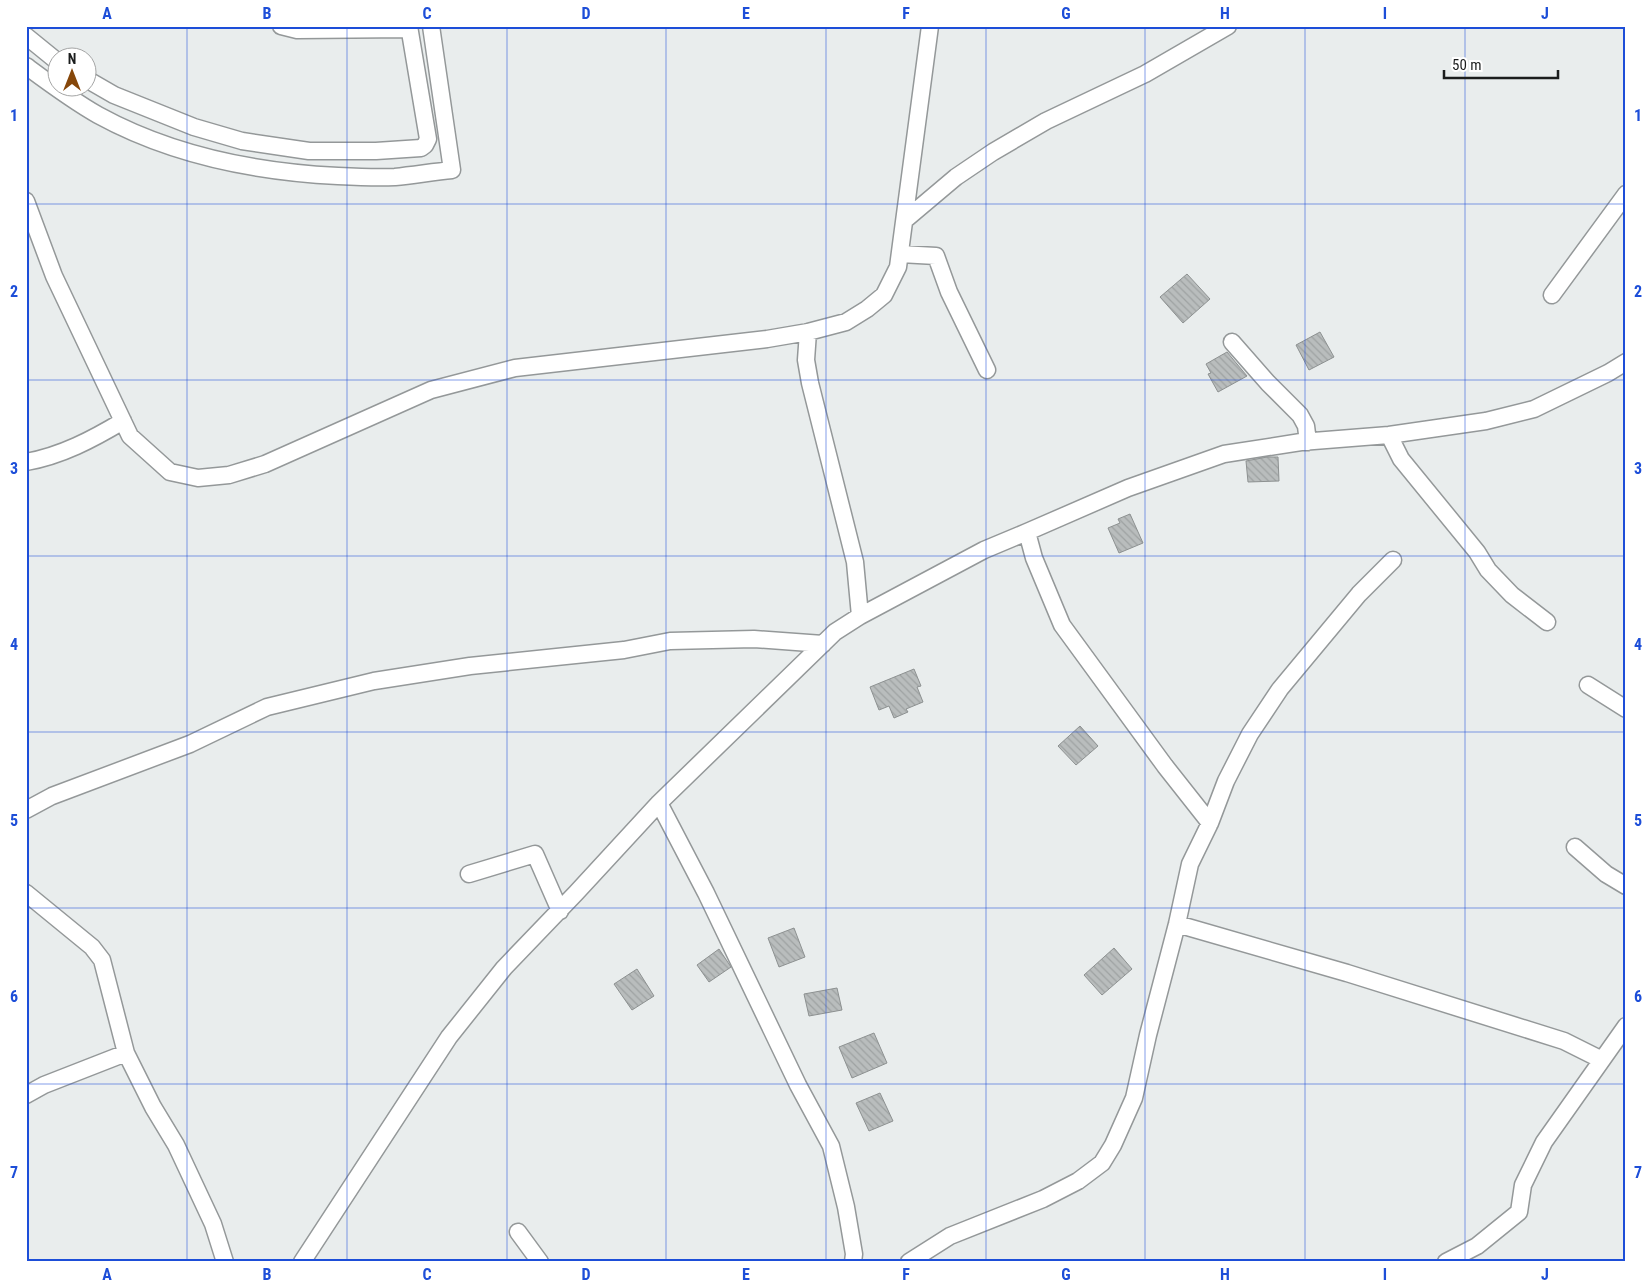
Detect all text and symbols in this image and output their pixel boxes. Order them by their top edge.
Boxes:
text: A [102,4,112,23]
text: B [263,4,272,23]
text: C [422,4,432,23]
text: D [581,4,591,23]
text: E [742,4,750,23]
text: F [902,4,910,23]
text: G [1061,4,1071,23]
text: H [1220,4,1230,23]
text: I [1383,4,1387,23]
text: J [1541,4,1549,23]
north arrow [48,48,98,98]
scale bar [1444,48,1558,80]
text: N [68,51,76,67]
text: 50 m [1452,56,1482,74]
text: 1 [10,106,18,125]
text: 1 [1634,106,1642,125]
text: 2 [10,282,18,301]
text: 2 [1634,282,1642,301]
text: 3 [10,459,18,478]
text: 3 [1634,459,1642,478]
text: 4 [10,635,18,654]
text: 4 [1634,635,1642,654]
text: 5 [10,811,18,830]
text: 5 [1634,811,1642,830]
text: 6 [10,987,18,1006]
text: 6 [1634,987,1642,1006]
text: 7 [10,1163,18,1182]
text: 7 [1634,1163,1642,1182]
text: A [102,1265,112,1284]
text: B [263,1265,272,1284]
text: C [422,1265,432,1284]
text: D [581,1265,591,1284]
text: E [742,1265,750,1284]
text: F [902,1265,910,1284]
text: G [1061,1265,1071,1284]
text: H [1220,1265,1230,1284]
text: I [1383,1265,1387,1284]
text: J [1541,1265,1549,1284]

